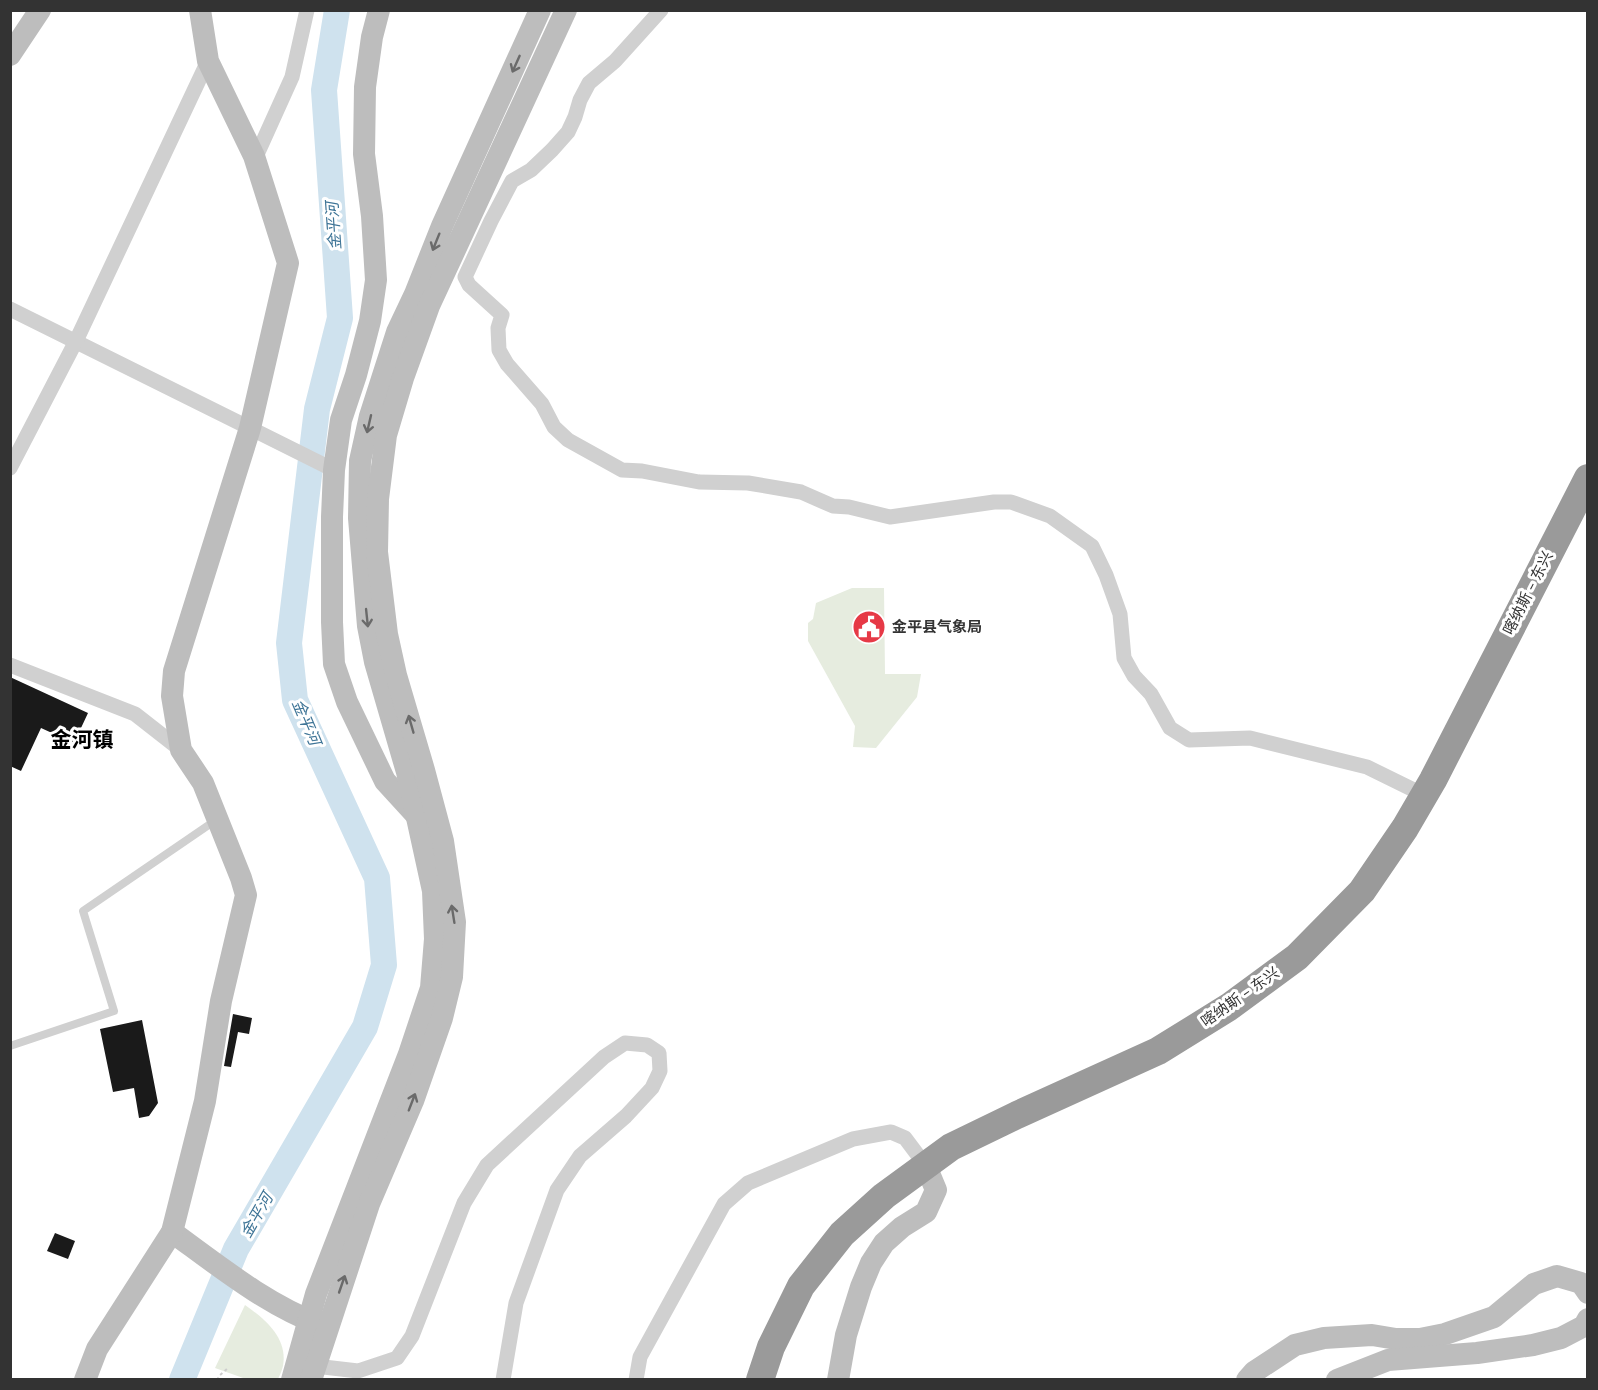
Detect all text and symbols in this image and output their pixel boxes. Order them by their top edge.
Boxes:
one-way arrow [510,54,521,72]
water label: 金平河 [321,198,346,251]
one-way arrow [430,232,441,250]
one-way arrow [362,414,374,433]
street label: 喀纳斯 - 东兴 [1498,548,1558,638]
one-way arrow [362,608,373,627]
public building icon: 金平县气象局 [851,609,887,645]
place label: 金平县气象局 [892,617,982,637]
water label: 金平河 [287,696,327,751]
one-way arrow [405,715,416,734]
district label: 金河镇 [51,726,114,754]
one-way arrow [448,904,459,924]
street label: 喀纳斯 - 东兴 [1197,963,1283,1031]
one-way arrow [407,1093,418,1112]
water label: 金平河 [235,1187,279,1241]
one-way arrow [337,1275,348,1294]

